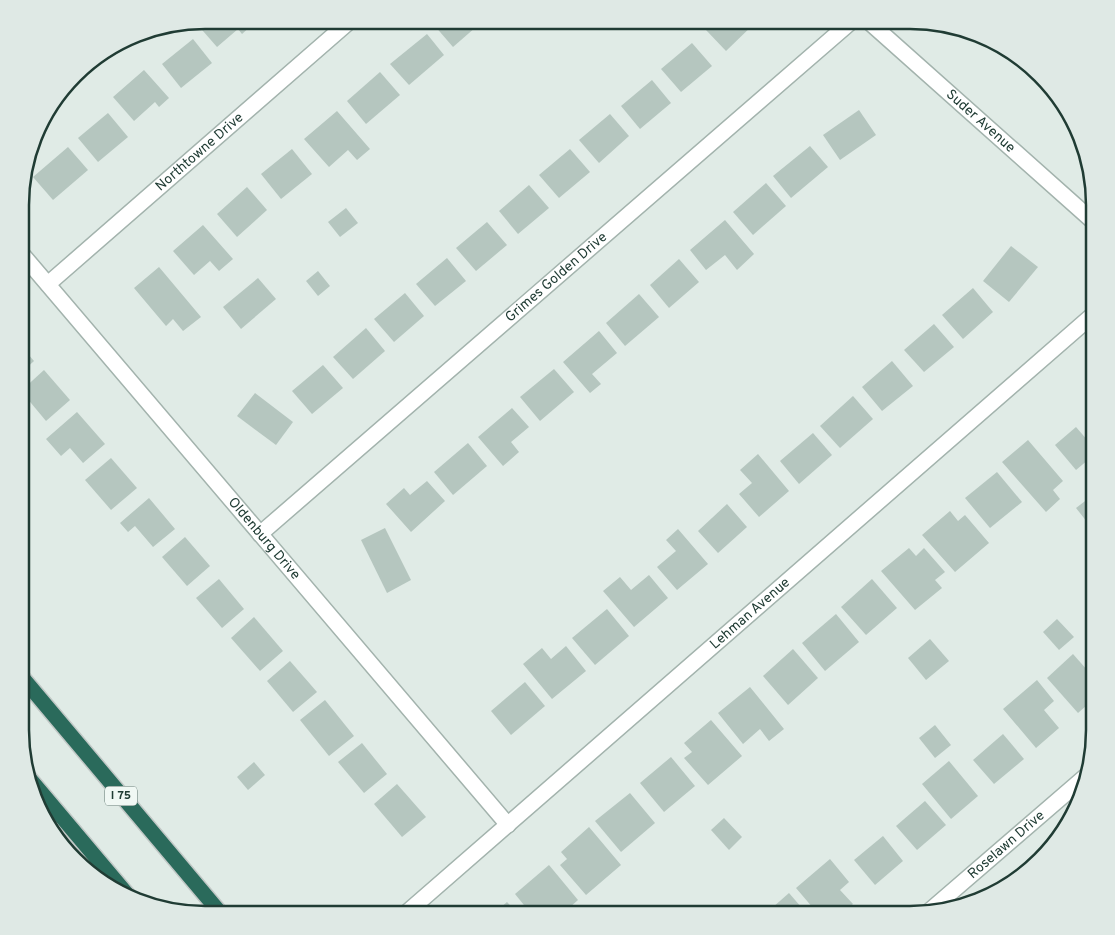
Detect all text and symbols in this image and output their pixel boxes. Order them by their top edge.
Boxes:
street label: Suder Avenue [942,86,1019,156]
street label: Northtowne Drive [152,109,247,195]
street label: Grimes Golden Drive [502,229,611,326]
street label: Oldenburg Drive [224,494,304,583]
street label: Lehman Avenue [707,574,794,653]
road number: I 75 [105,786,137,806]
street label: Roselawn Drive [964,807,1048,883]

